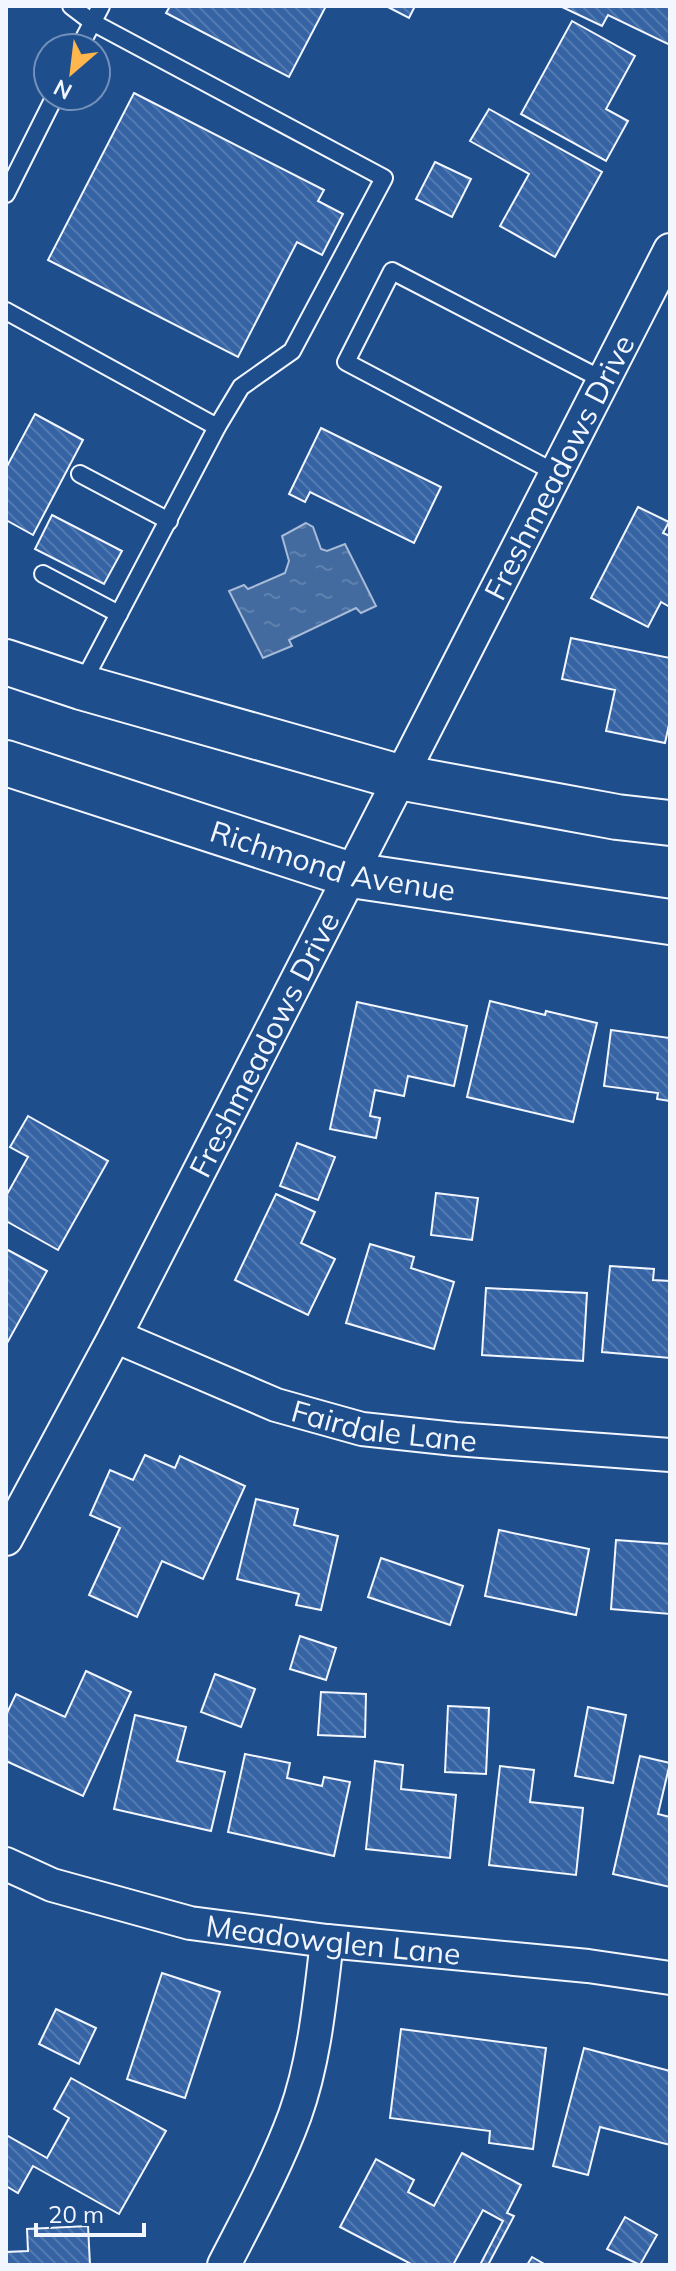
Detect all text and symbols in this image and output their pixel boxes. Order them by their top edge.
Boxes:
north arrow [32,32,112,112]
text: N [49,73,77,106]
street label: Freshmeadows Drive [475,328,642,606]
street label: Richmond Avenue [206,812,458,909]
street label: Freshmeadows Drive [181,905,348,1183]
street label: Fairdale Lane [287,1391,478,1460]
street label: Meadowglen Lane [204,1906,462,1973]
scale bar [36,2187,144,2237]
text: 20 m [48,2199,104,2229]

